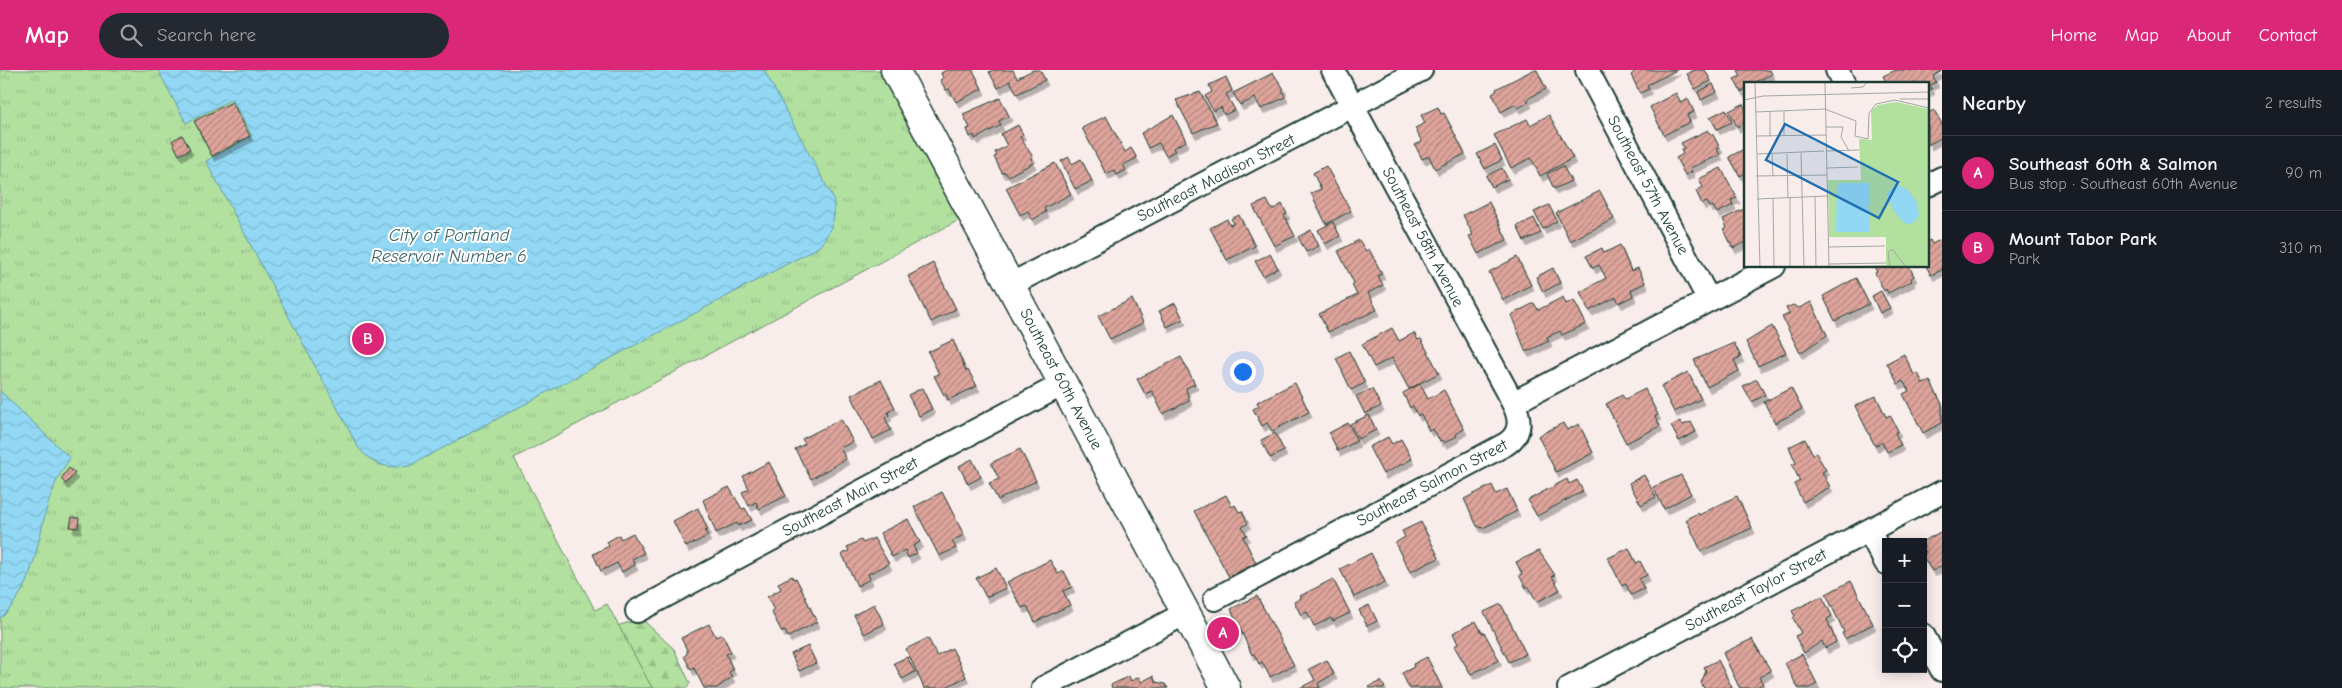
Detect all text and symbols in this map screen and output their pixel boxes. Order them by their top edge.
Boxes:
search box [99,13,449,58]
text: Map [25,21,69,49]
icon: search [117,21,145,49]
text: Search here [157,24,256,46]
text: Home [2050,25,2097,46]
text: Map [2125,25,2159,46]
text: About [2187,25,2231,46]
text: Contact [2259,25,2317,46]
inset map [1744,82,1930,268]
text: Nearby [1962,91,2026,115]
text: 2 results [2265,94,2322,112]
street label: Southeast 57th Avenue [1604,112,1692,258]
street label: Southeast Madison Street [1134,130,1298,226]
text: Southeast 60th & Salmon [2009,153,2218,175]
street label: Southeast 58th Avenue [1379,164,1467,310]
text: A [1974,164,1982,182]
text: 90 m [2285,164,2322,182]
text: Bus stop · Southeast 60th Avenue [2009,175,2237,193]
water label: City of Portland Reservoir Number 6 [371,225,527,267]
text: Mount Tabor Park [2009,228,2157,250]
text: B [1973,239,1983,257]
text: 310 m [2279,239,2322,257]
text: Park [2009,250,2040,268]
street label: Southeast 60th Avenue [1016,305,1106,453]
pin: B [352,320,384,358]
your location [1230,359,1256,385]
street label: Southeast Salmon Street [1354,435,1511,530]
street label: Southeast Main Street [779,453,921,540]
map controls [1882,538,1927,673]
button: + [1882,538,1927,583]
street label: Southeast Taylor Street [1682,545,1830,635]
button: − [1882,583,1927,628]
pin: A [1207,614,1239,652]
button: locate [1882,628,1927,673]

